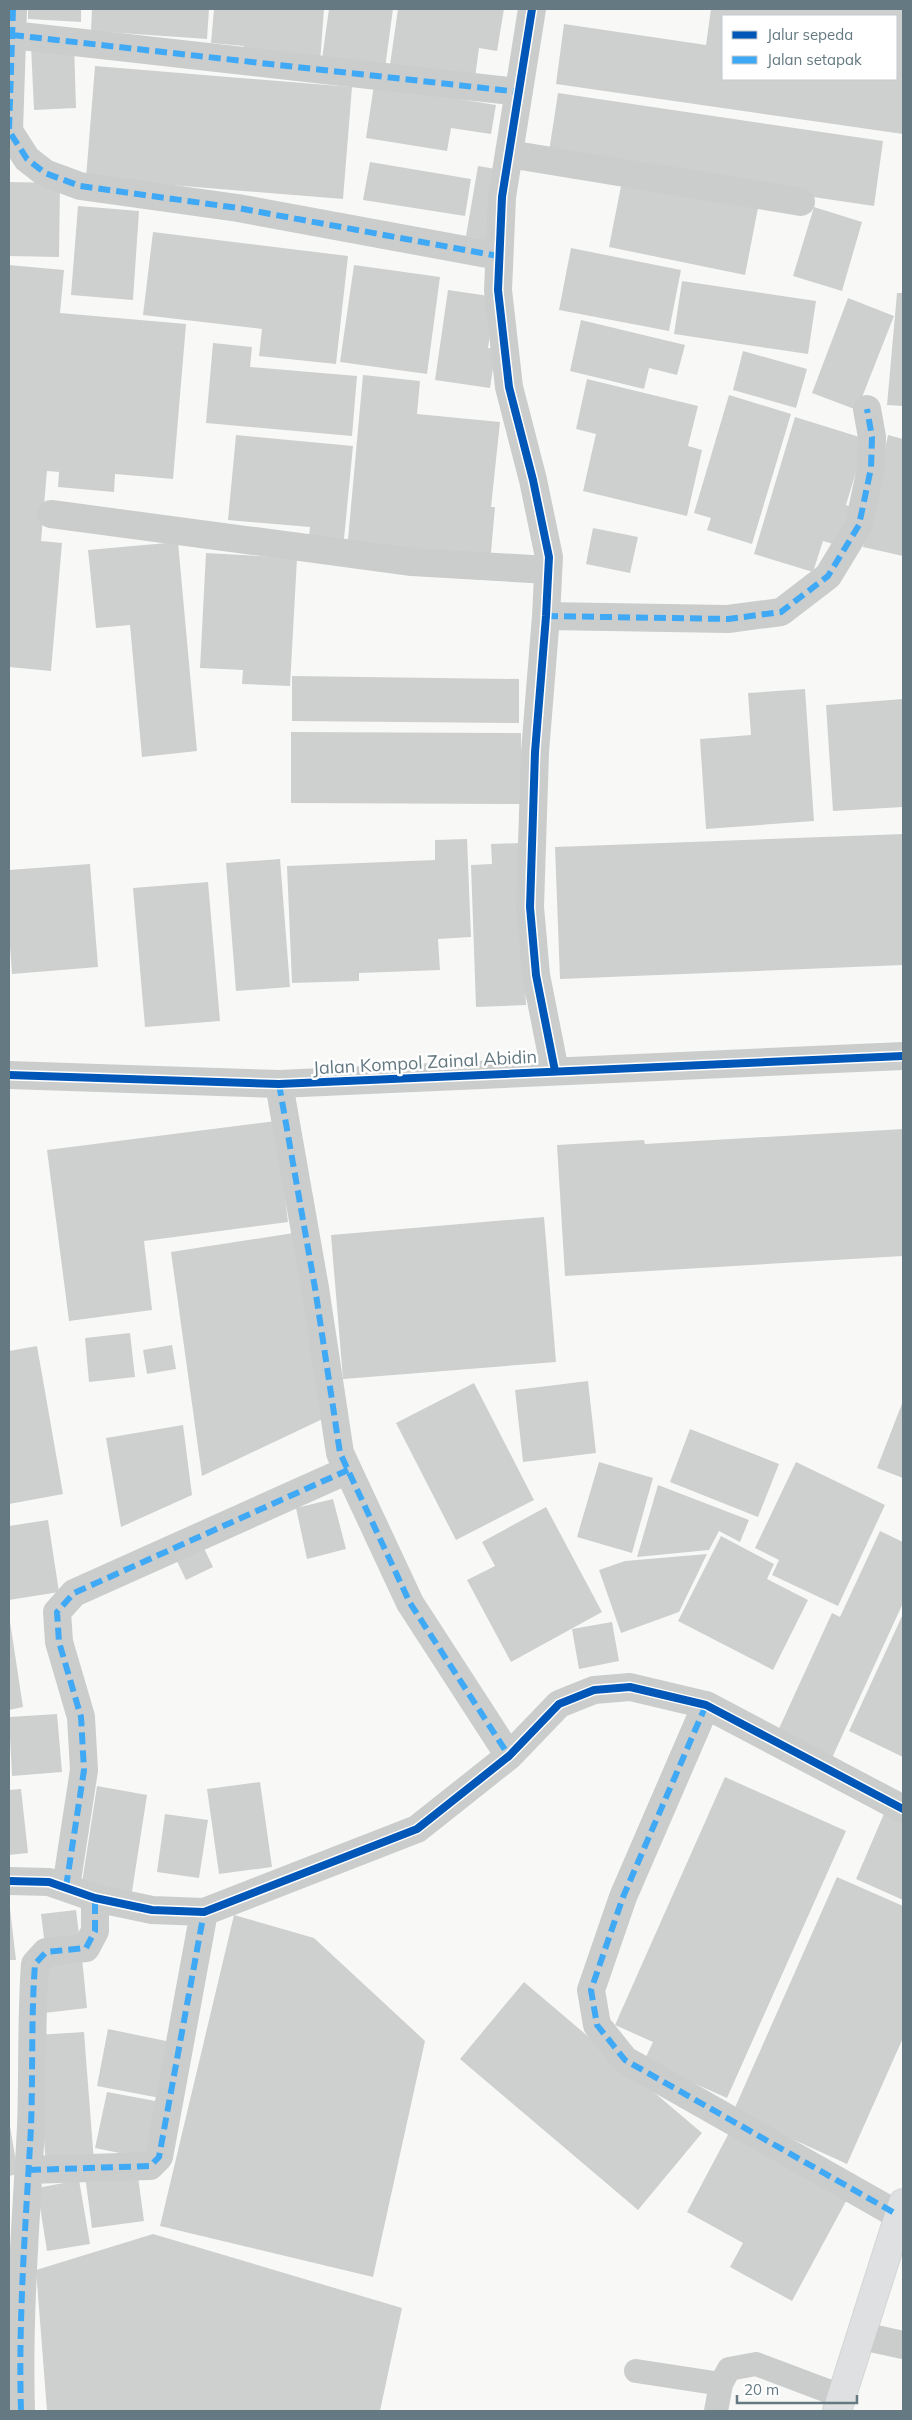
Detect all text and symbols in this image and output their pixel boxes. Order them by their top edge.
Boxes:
legend [722,15,897,80]
text: Jalur sepeda [767,25,853,44]
text: Jalan setapak [767,50,862,69]
street label: Jalan Kompol Zainal Abidin [312,1045,538,1079]
scale bar [737,2372,857,2404]
text: 20 m [744,2380,779,2399]

